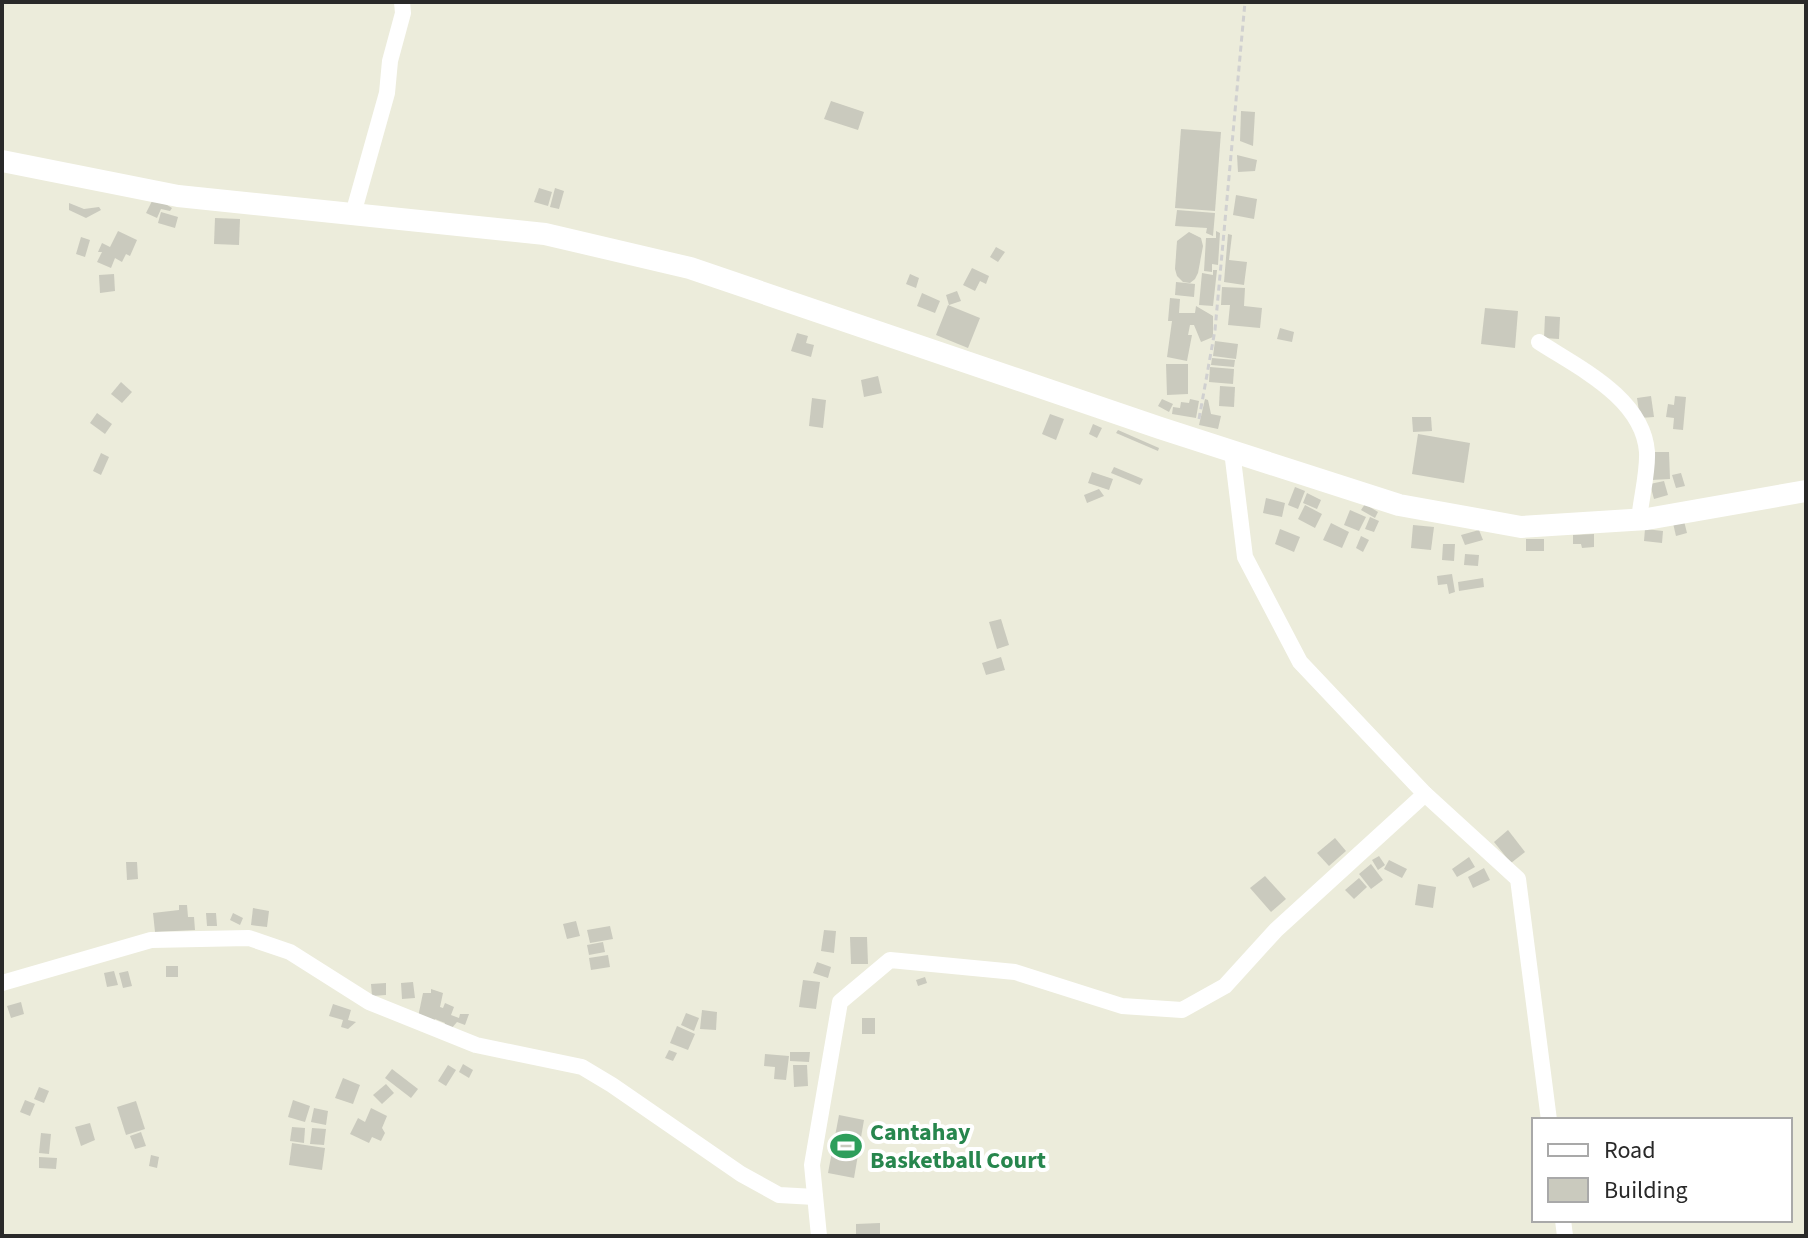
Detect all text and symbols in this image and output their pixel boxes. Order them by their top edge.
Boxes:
place label: Cantahay Basketball Court [870,1115,1046,1178]
legend [1532,1118,1792,1222]
sports icon: Cantahay Basketball Court [829,1129,863,1163]
text: Road [1604,1133,1656,1168]
text: Building [1604,1173,1688,1208]

